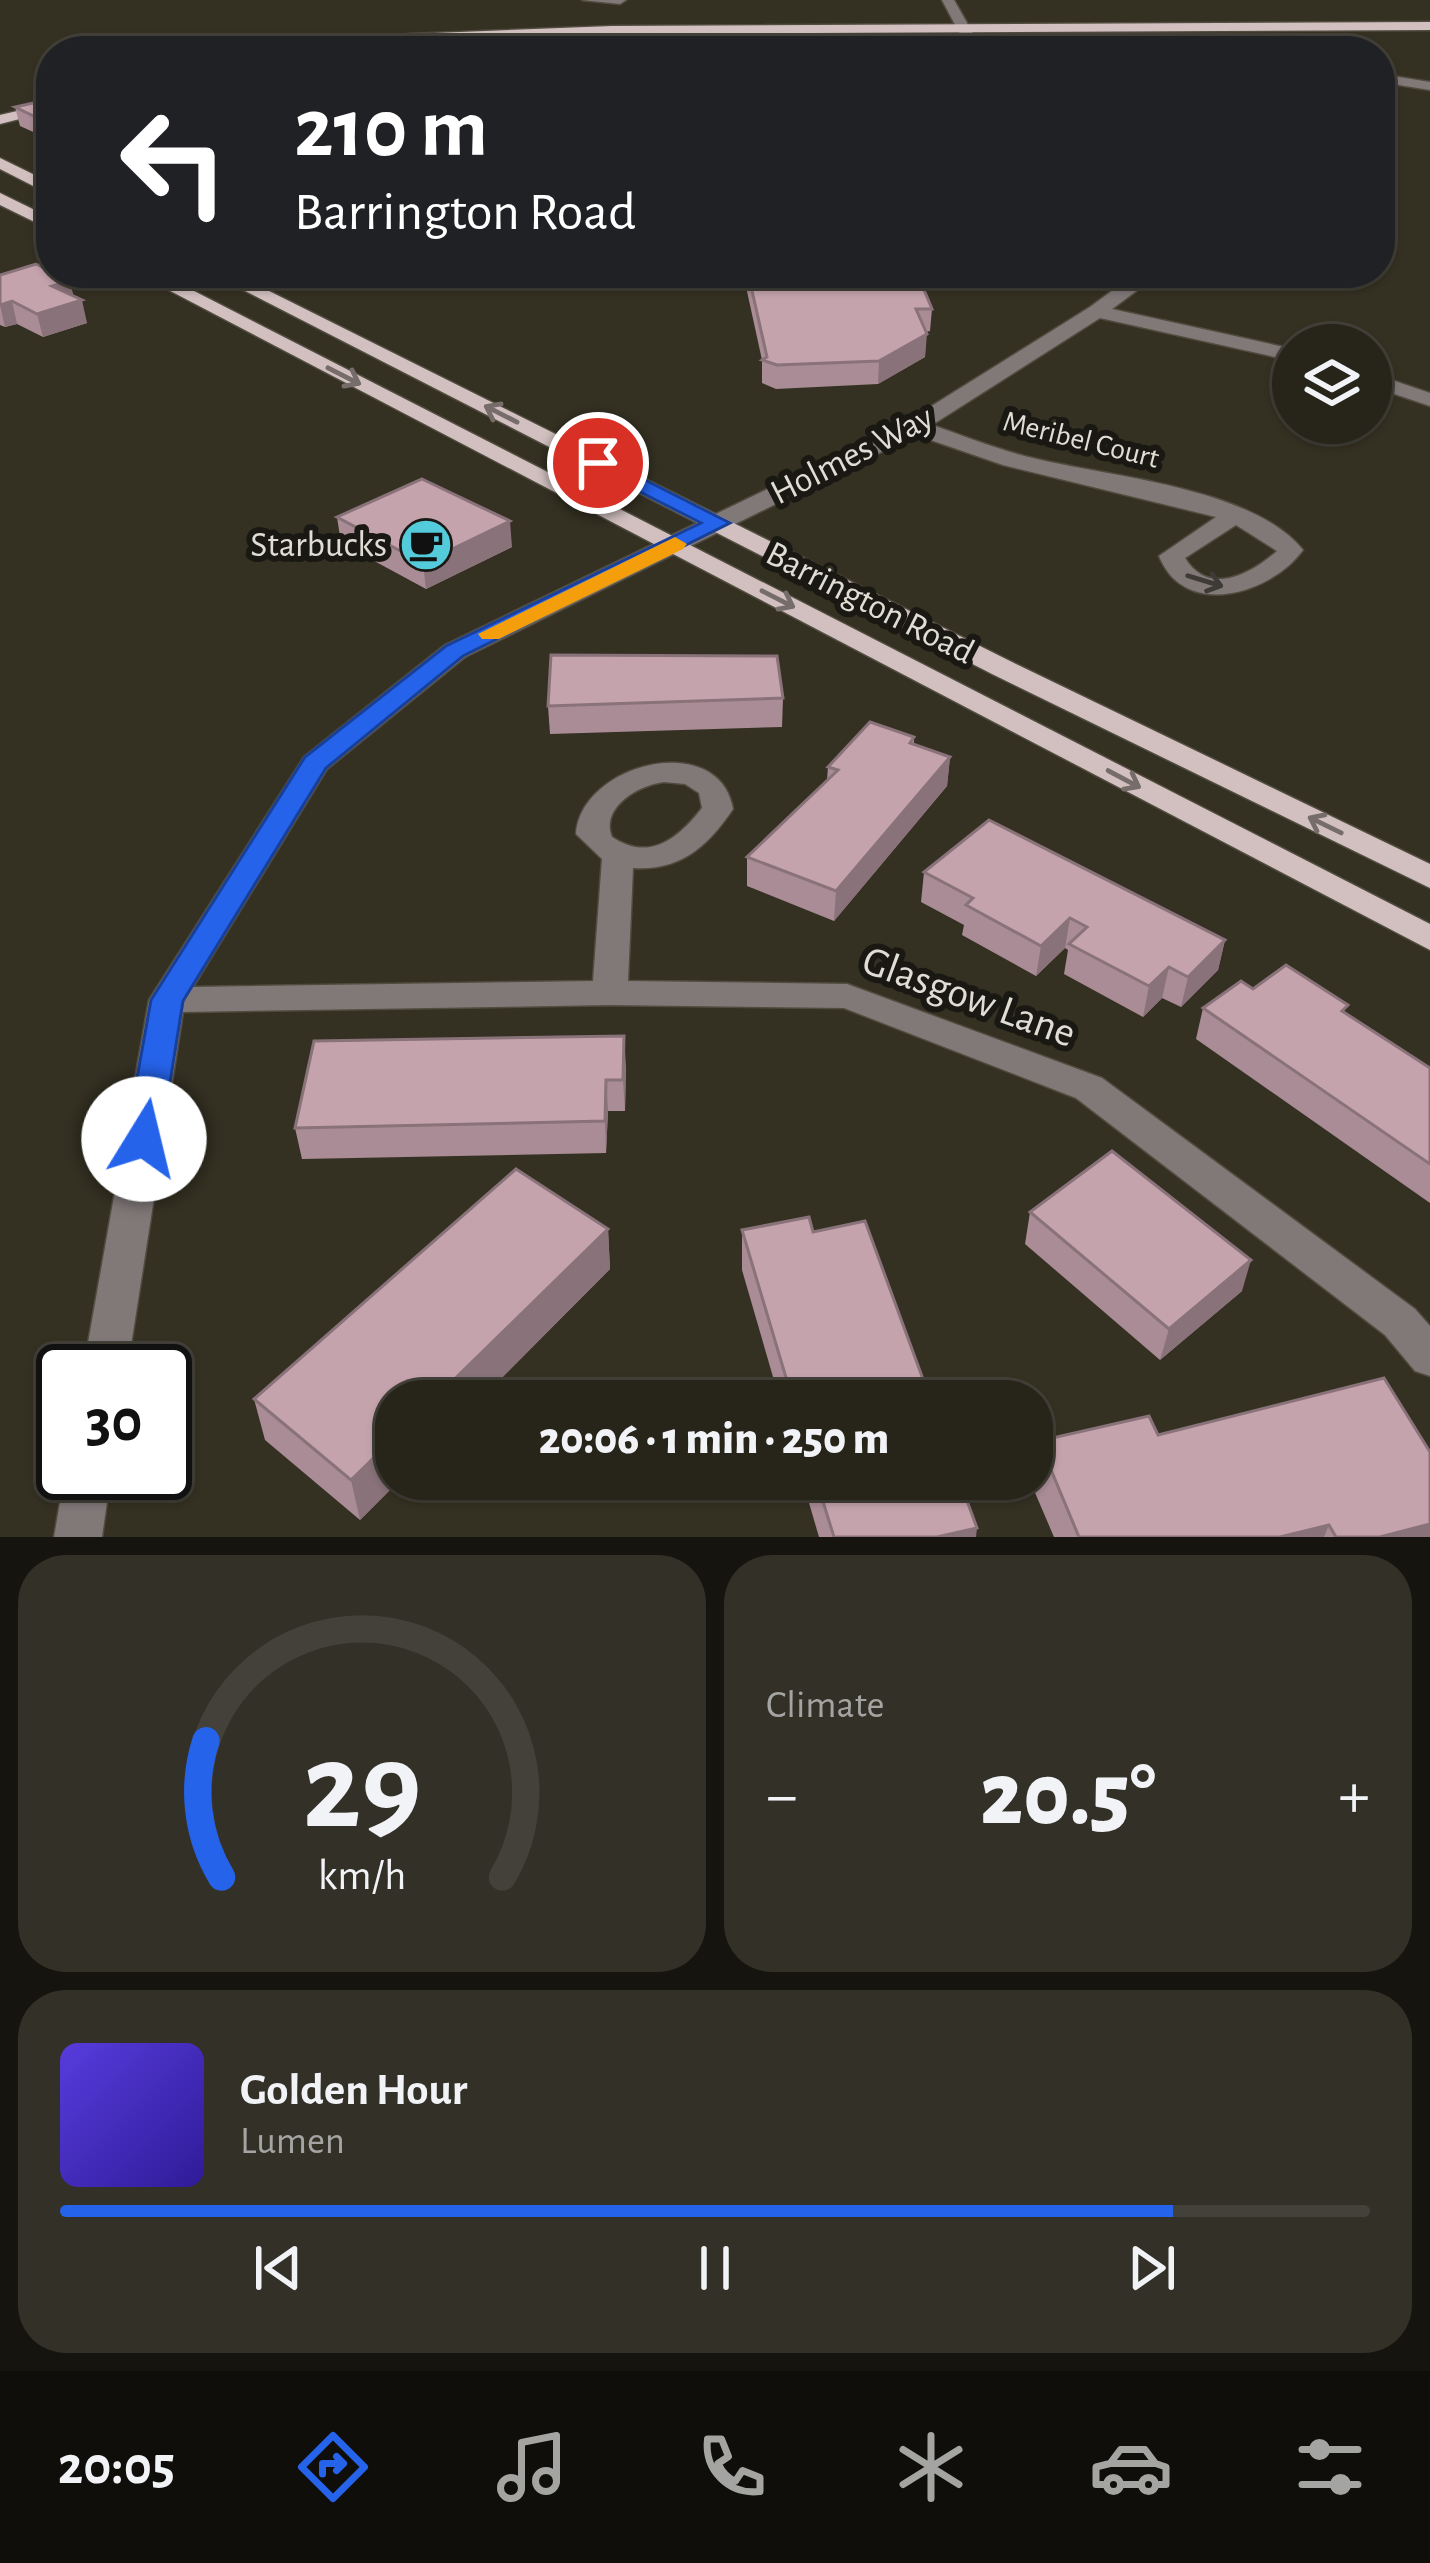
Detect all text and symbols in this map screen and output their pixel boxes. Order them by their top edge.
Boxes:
icon: left [96,84,252,240]
text: 210 m [294,88,488,172]
text: Barrington Road [294,186,636,240]
map controls [1272,324,1392,444]
button: layers [1272,324,1392,444]
one-way arrow [326,365,362,388]
street label: Holmes Way [765,399,939,511]
one-way arrow [484,402,520,424]
street label: Meribel Court [1000,406,1162,474]
pin [547,412,649,514]
icon: arrive [565,430,631,496]
cafe icon: Starbucks [398,517,454,573]
place label: Starbucks [250,527,387,563]
street label: Barrington Road [760,535,980,671]
one-way arrow [1185,571,1223,593]
one-way arrow [759,588,794,611]
one-way arrow [1105,768,1140,791]
one-way arrow [1308,813,1343,836]
street label: Glasgow Lane [857,939,1081,1055]
position arrow [81,1076,207,1202]
speed limit sign: 30 [36,1344,192,1500]
text: 20:06 · 1 min · 250 m [539,1417,889,1462]
text: Climate [766,1686,884,1725]
text: 29 [302,1726,422,1851]
text: 20.5° [980,1751,1156,1841]
text: − [766,1763,798,1829]
text: + [1338,1763,1370,1829]
text: km/h [318,1854,406,1897]
text: Golden Hour [240,2068,467,2113]
text: Lumen [240,2122,345,2161]
icon: previous [245,2235,311,2301]
icon: pause [682,2235,748,2301]
icon: next [1119,2235,1185,2301]
icon: directions [291,2425,375,2509]
icon: music [490,2425,574,2509]
icon: phone [690,2425,774,2509]
icon: climate [889,2425,973,2509]
icon: car [1089,2425,1173,2509]
icon: filters [1288,2425,1372,2509]
text: 20:05 [58,2440,175,2494]

